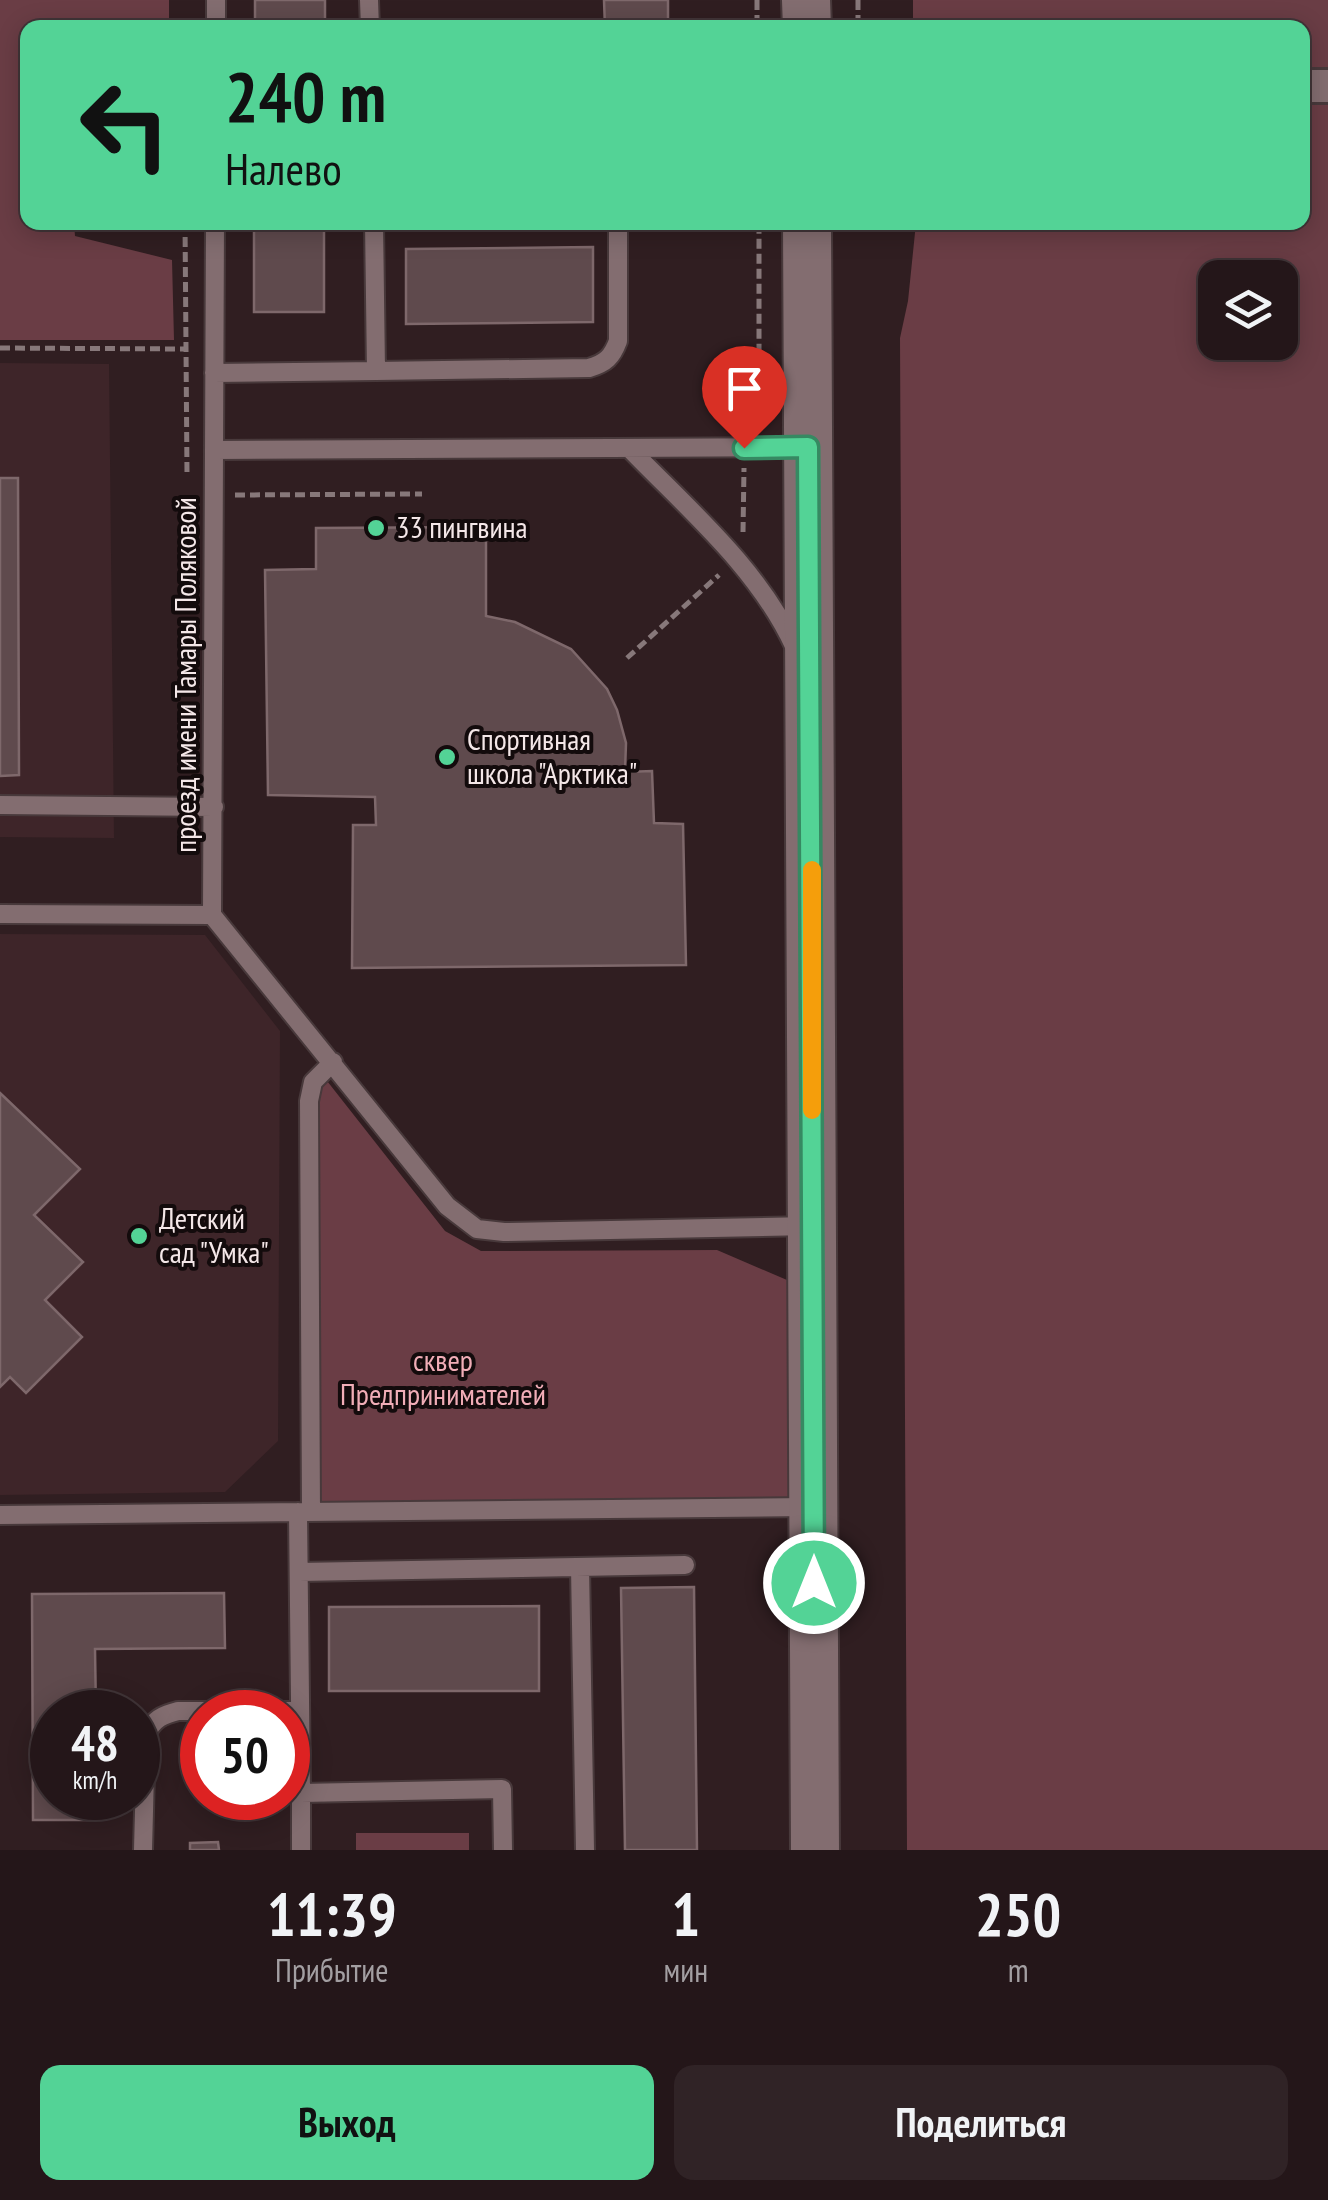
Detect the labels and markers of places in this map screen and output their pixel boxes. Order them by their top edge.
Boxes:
pin [702,346,787,449]
place label: 33 пингвина [396,507,528,546]
marker: 33 пингвина [365,517,387,539]
place label: Спортивная школа "Арктика" [467,719,637,792]
marker: Спортивная школа "Арктика" [436,746,458,768]
place label: Детский сад "Умка" [159,1198,269,1271]
marker: Детский сад "Умка" [128,1225,150,1247]

